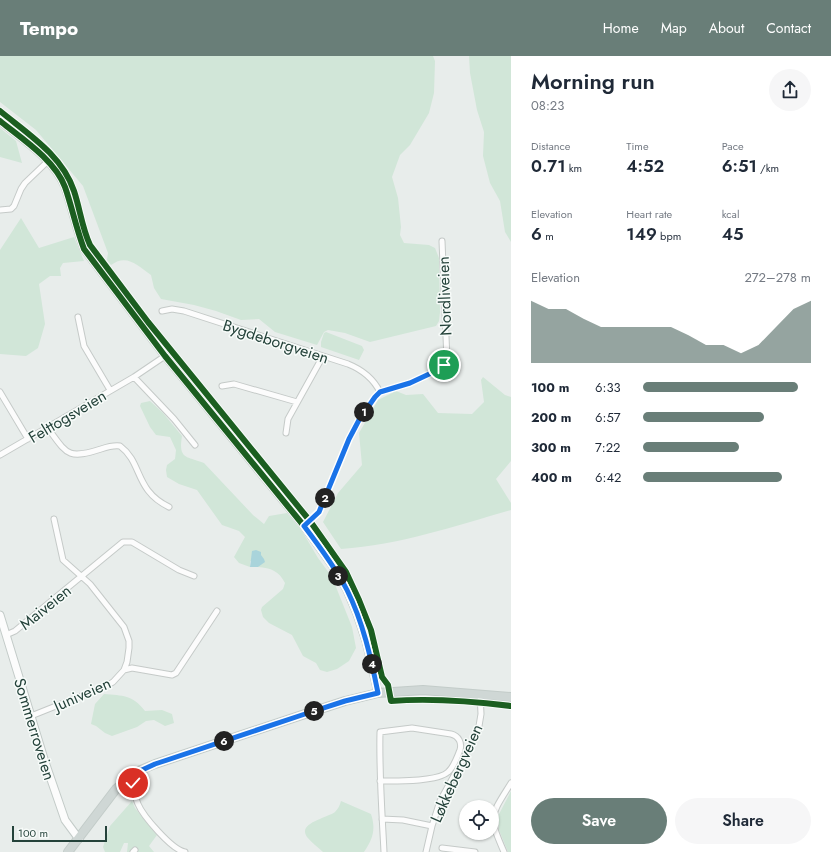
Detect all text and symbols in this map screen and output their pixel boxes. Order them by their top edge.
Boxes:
text: Tempo [20,15,78,42]
text: Home [603,18,639,38]
text: Map [661,18,687,38]
text: About [709,18,744,38]
text: Contact [766,18,811,38]
text: Morning run [531,65,655,97]
button: share [769,69,811,111]
text: 08:23 [531,96,564,115]
text: Distance [531,138,570,154]
text: Time [626,138,649,154]
text: Pace [722,138,744,154]
text: 0.71 [531,154,565,178]
text: 4:52 [626,154,664,178]
text: 6:51 [722,154,757,178]
text: km [565,160,582,176]
text: /km [757,160,779,176]
text: Elevation [531,206,573,222]
text: Heart rate [626,206,672,222]
text: kcal [722,206,739,222]
text: 6 [531,222,542,246]
text: 149 [626,222,657,246]
text: 45 [722,222,743,246]
text: m [542,228,554,244]
text: bpm [657,228,681,244]
street label: Nordliveien [432,256,457,336]
text: Elevation [531,268,580,287]
text: 272–278 m [744,268,811,287]
street label: Bygdeborgveien [220,313,332,369]
pin [427,348,461,382]
icon: arrive [433,354,455,376]
text: 100 m [531,378,569,397]
text: 6:33 [595,378,621,397]
street label: Felttogsveien [24,384,111,449]
pin: 1 [354,402,374,422]
text: 1 [361,404,367,420]
text: 200 m [531,408,571,427]
text: 6:57 [595,408,621,427]
text: 300 m [531,438,571,457]
text: 7:22 [595,438,621,457]
text: 400 m [531,468,572,487]
text: 6:42 [595,468,621,487]
pin: 2 [315,488,335,508]
text: 2 [321,490,329,506]
pin: 3 [328,566,348,586]
text: 3 [335,568,341,584]
street label: Maiveien [15,579,76,635]
pin: 4 [362,654,382,674]
text: 4 [368,656,376,672]
street label: Juniveien [48,672,115,718]
street label: Sommerroveien [8,675,61,783]
pin: 5 [304,701,324,721]
text: 5 [310,703,318,719]
street label: Løkkebergveien [424,720,488,826]
pin: 6 [214,731,234,751]
text: 6 [220,733,228,749]
pin [116,766,150,800]
icon: check [122,772,144,794]
button: Save [531,798,667,844]
button: Share [675,798,811,844]
map controls [459,800,499,840]
button: locate [459,800,499,840]
scale bar [12,824,107,843]
text: 100 m [18,825,48,841]

